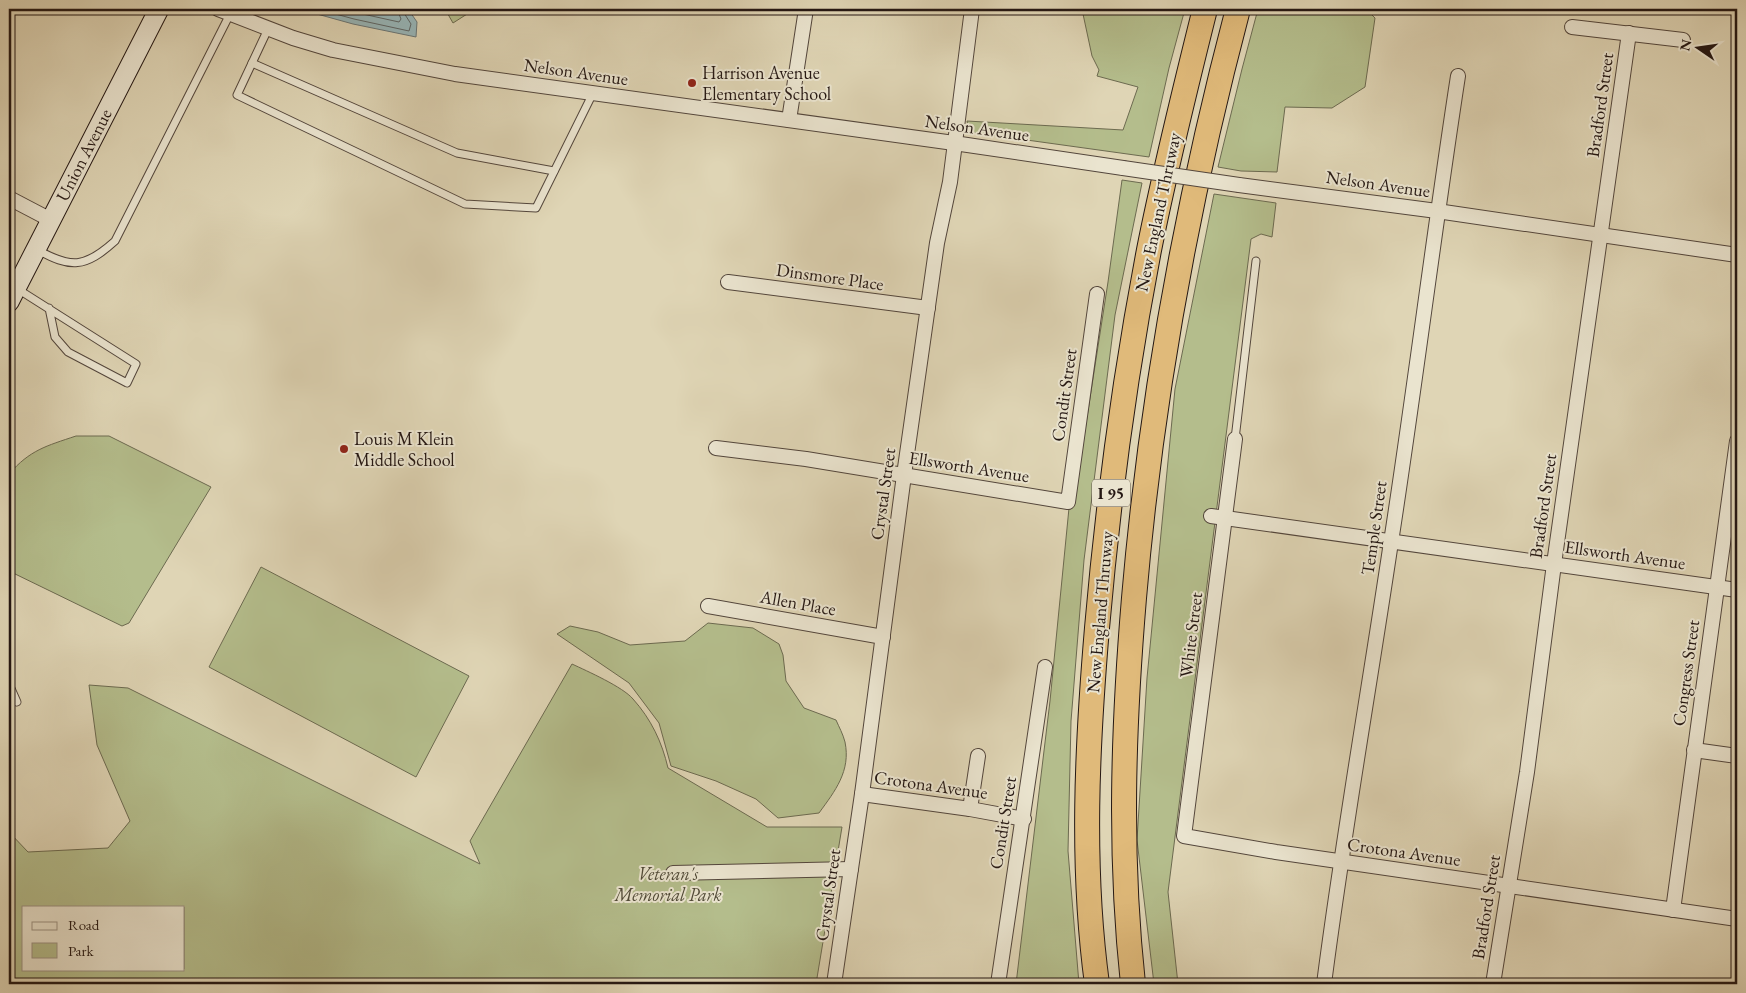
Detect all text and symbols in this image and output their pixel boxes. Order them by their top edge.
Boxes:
north arrow [1674,22,1724,72]
text: N [1675,37,1696,53]
street label: Bradford Street [1581,51,1618,159]
street label: Nelson Avenue [522,53,630,90]
place label: Harrison Avenue Elementary School [702,61,831,105]
marker: Harrison Avenue Elementary School [686,77,698,89]
street label: Union Avenue [50,105,117,205]
street label: Nelson Avenue [923,109,1031,146]
street label: New England Thruway [1129,130,1186,294]
street label: Nelson Avenue [1324,165,1432,202]
street label: Dinsmore Place [775,258,885,295]
street label: Condit Street [1046,347,1081,443]
place label: Louis M Klein Middle School [354,427,455,471]
marker: Louis M Klein Middle School [338,443,350,455]
street label: Crystal Street [865,446,900,541]
street label: Ellsworth Avenue [907,446,1031,487]
street label: Bradford Street [1524,452,1561,560]
road number: I 95 [1092,479,1130,506]
street label: Temple Street [1356,479,1392,576]
street label: New England Thruway [1081,530,1118,694]
street label: Ellsworth Avenue [1563,535,1687,574]
street label: Allen Place [757,584,838,620]
street label: White Street [1174,591,1207,679]
street label: Congress Street [1667,618,1704,727]
street label: Crotona Avenue [873,765,989,804]
street label: Condit Street [984,775,1021,871]
street label: Crotona Avenue [1346,832,1462,871]
street label: Crystal Street [810,847,845,942]
street label: Bradford Street [1466,853,1505,961]
park label: Veteran's Memorial Park [613,862,722,906]
legend [22,906,185,970]
text: Road [68,915,100,934]
text: Park [68,941,95,960]

